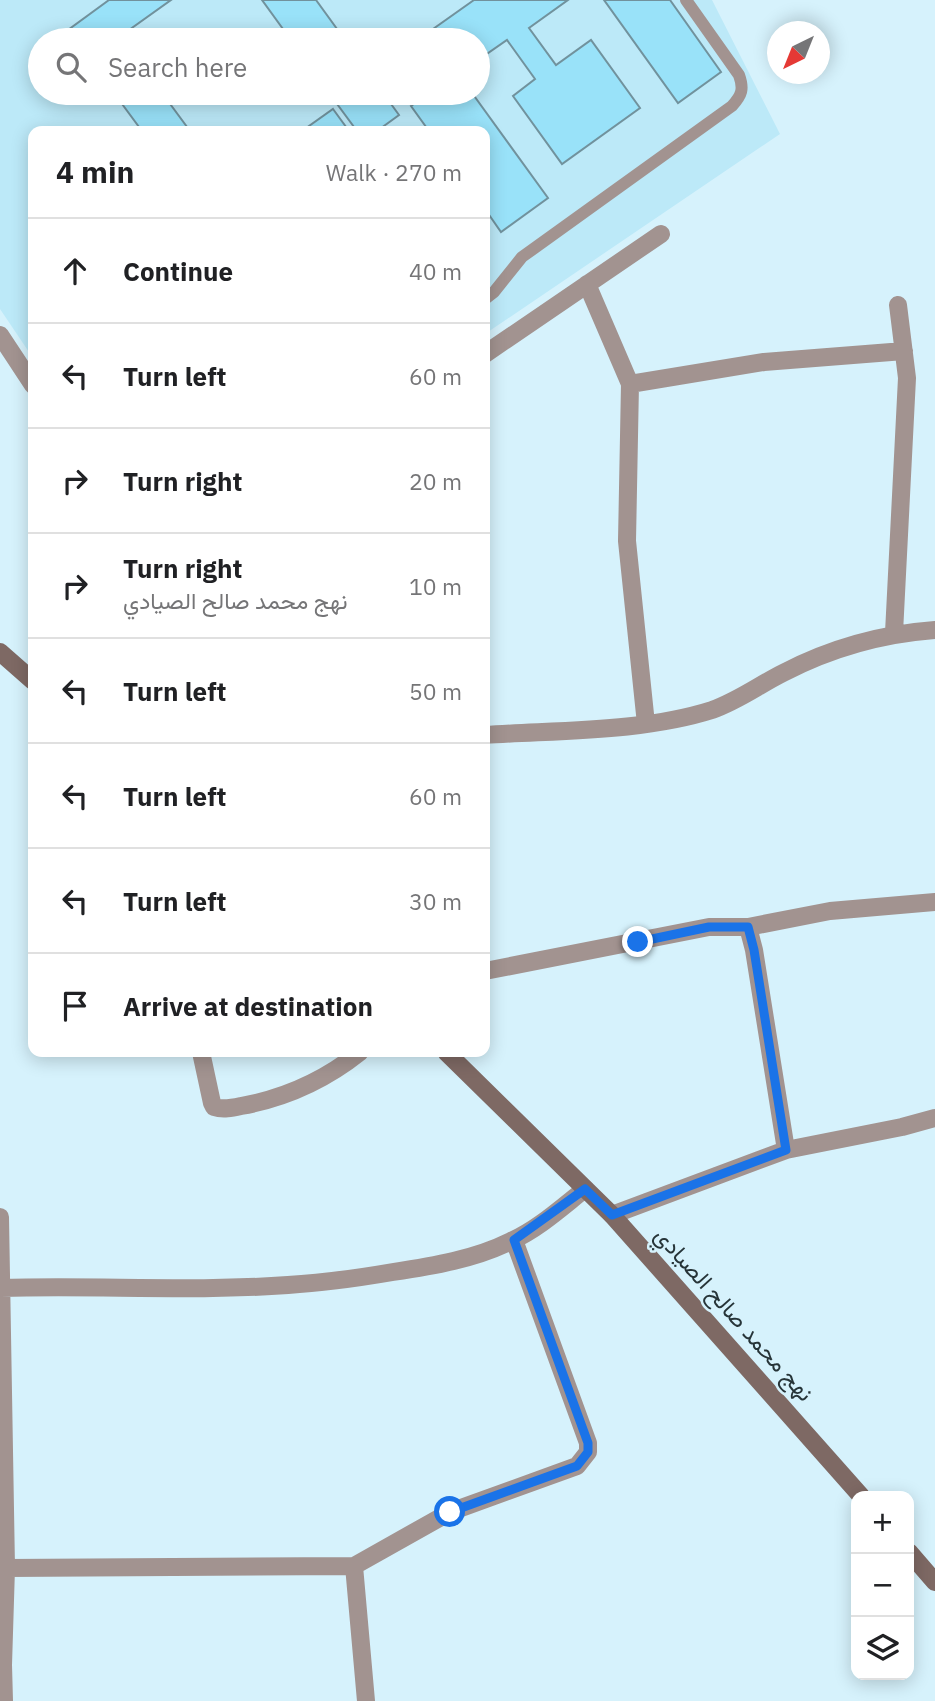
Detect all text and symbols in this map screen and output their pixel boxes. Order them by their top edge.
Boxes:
north arrow [767,21,830,84]
search box [28,28,490,105]
icon: search [52,48,90,86]
text: Search here [108,50,247,84]
text: 4 min [56,152,134,191]
text: Walk · 270 m [326,157,462,187]
icon: ahead [56,252,94,290]
text: Continue [123,254,233,288]
text: 40 m [409,256,462,286]
icon: left [56,357,94,395]
text: Turn left [123,359,226,393]
text: 60 m [409,361,462,391]
icon: right [56,462,94,500]
text: Turn right [123,464,242,498]
text: 20 m [409,466,462,496]
text: Turn right [123,551,242,585]
icon: right [56,567,94,605]
text: 10 m [409,571,462,601]
text: نهج محمد صالح الصيادي [123,585,348,615]
icon: left [56,672,94,710]
text: Turn left [123,674,226,708]
text: 50 m [409,676,462,706]
icon: left [56,777,94,815]
text: Turn left [123,779,226,813]
text: 60 m [409,781,462,811]
icon: left [56,882,94,920]
text: Turn left [123,884,226,918]
text: 30 m [409,886,462,916]
route end [622,926,653,957]
icon: arrive [56,987,94,1025]
text: Arrive at destination [123,989,373,1023]
street label: نهج محمد صالح الصيادي [645,1220,821,1410]
map controls [851,1491,914,1680]
button: + [851,1491,914,1554]
route start [434,1496,465,1527]
button: − [851,1554,914,1617]
button: layers [851,1617,914,1680]

